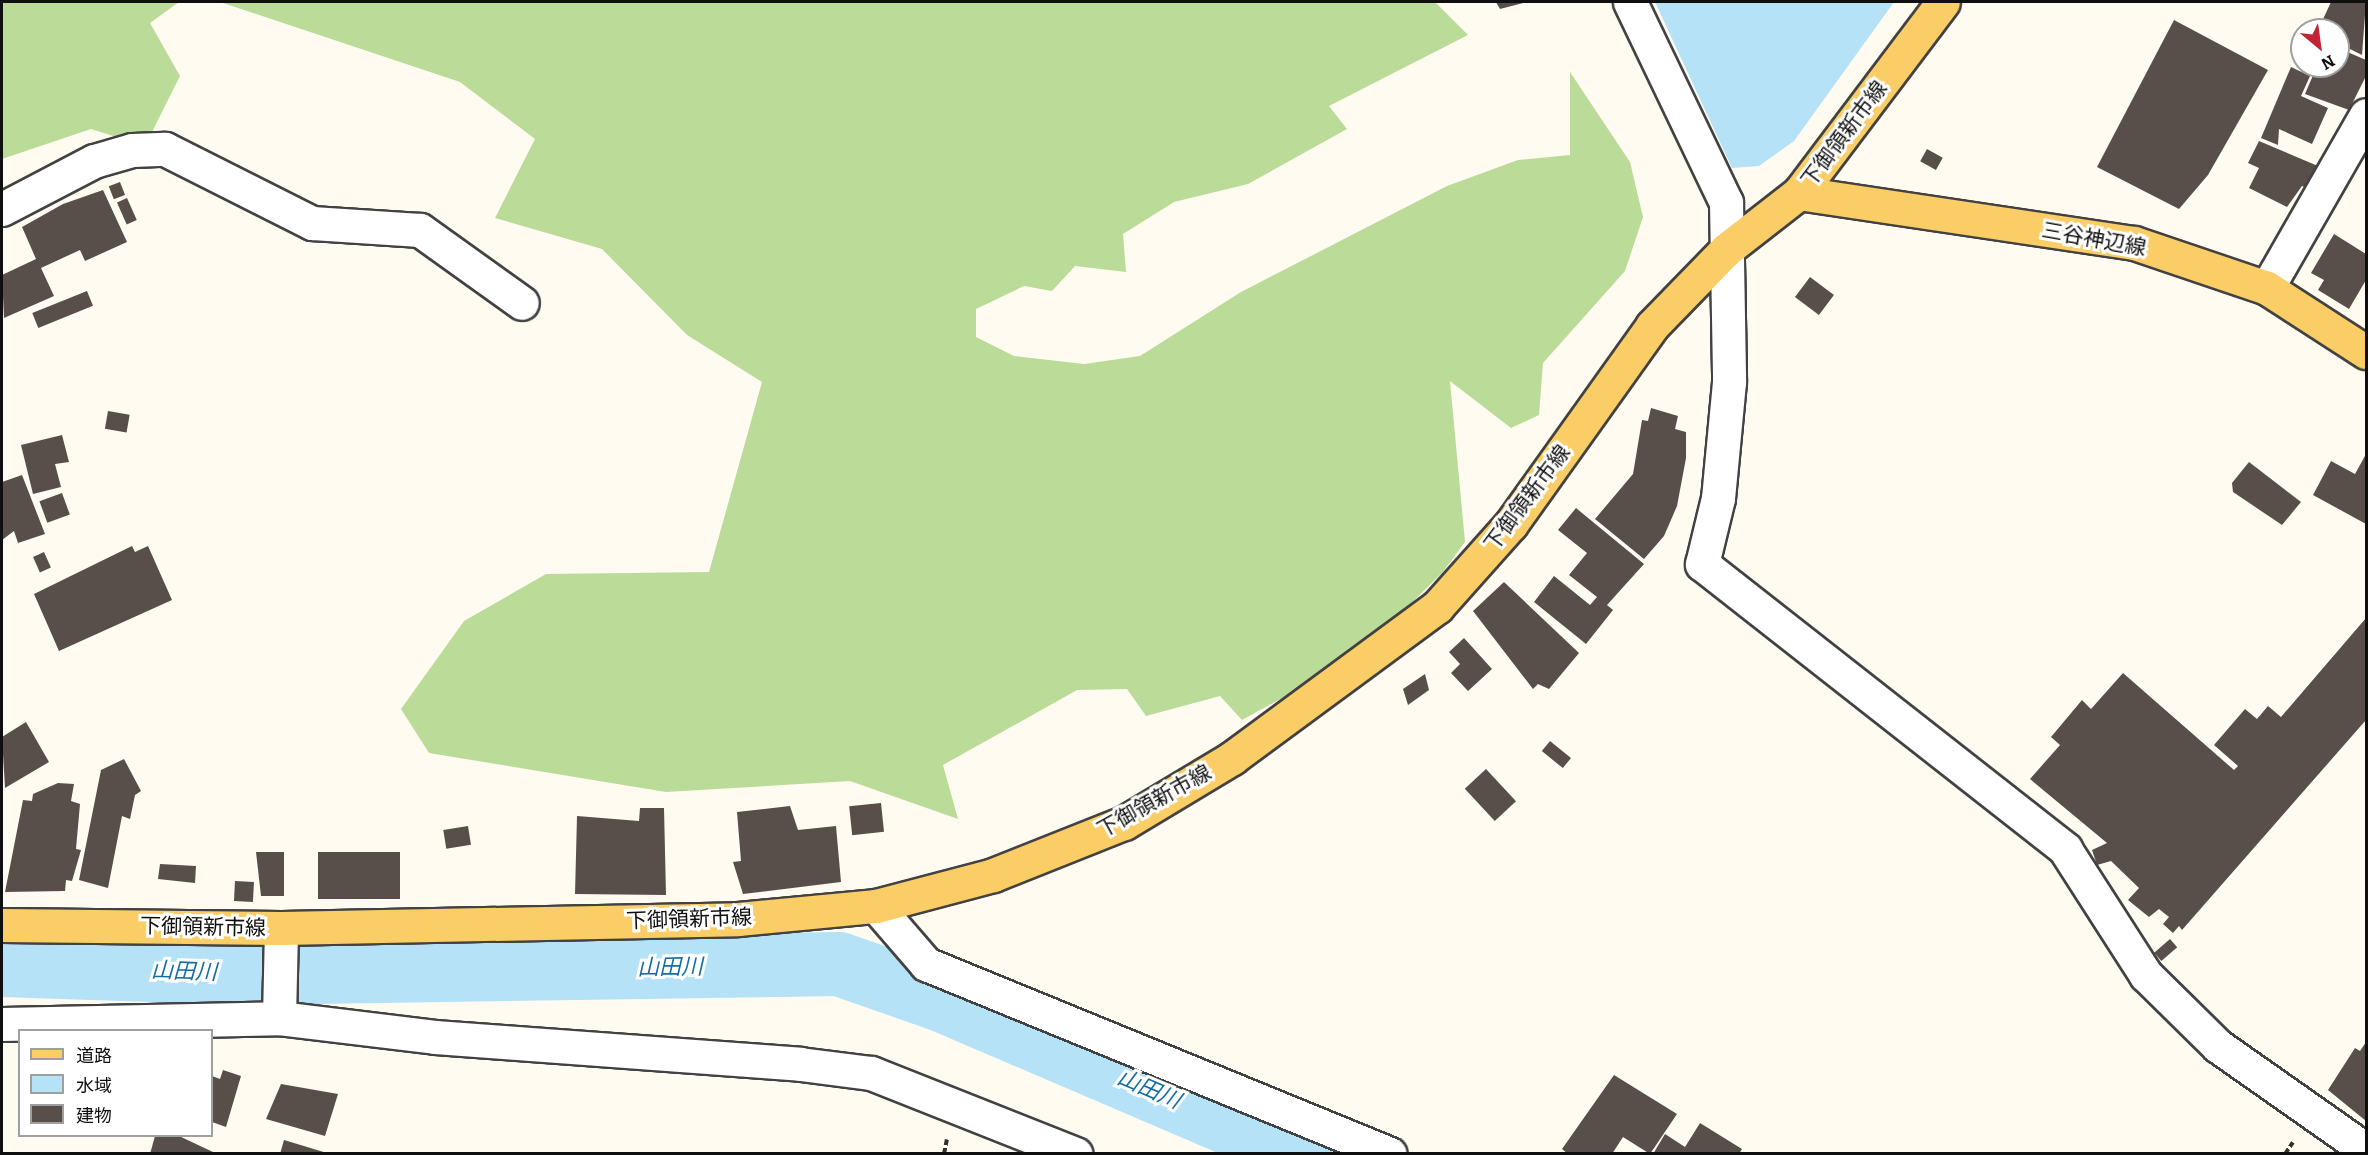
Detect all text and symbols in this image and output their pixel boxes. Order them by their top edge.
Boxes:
north arrow [2290,18,2350,78]
text: N [2318,51,2338,74]
street label: 下御領新市線 [1796,76,1892,192]
street label: 三谷神辺線 [2040,217,2148,261]
street label: 下御領新市線 [1479,440,1575,556]
street label: 下御領新市線 [1093,759,1215,843]
street label: 下御領新市線 [626,904,752,934]
street label: 下御領新市線 [140,913,266,941]
water label: 山田川 [637,953,703,981]
water label: 山田川 [151,957,217,985]
legend [18,1029,213,1137]
text: 道路 [76,1045,112,1067]
water label: 山田川 [1113,1064,1185,1114]
text: 水域 [76,1075,112,1097]
text: 建物 [76,1105,112,1127]

